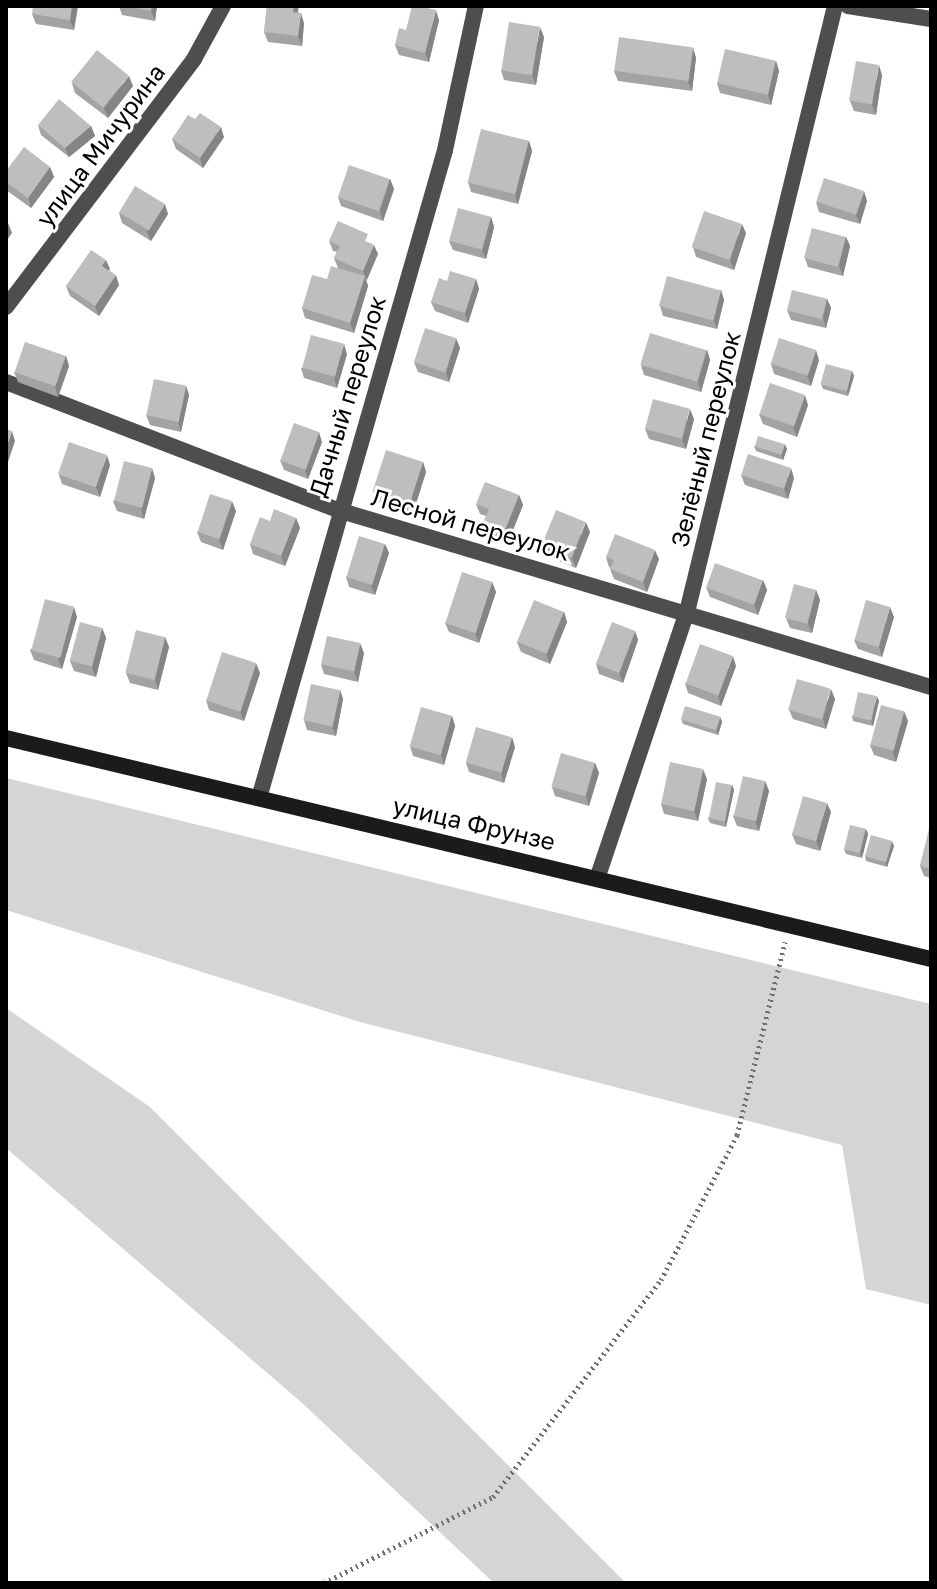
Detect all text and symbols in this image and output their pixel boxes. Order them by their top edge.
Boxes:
street label: улица Мичурина [30,58,170,232]
street label: Дачный переулок [303,292,391,500]
street label: Зелёный переулок [664,328,746,550]
street label: Лесной переулок [368,482,574,566]
street label: улица Фрунзе [390,790,558,856]

